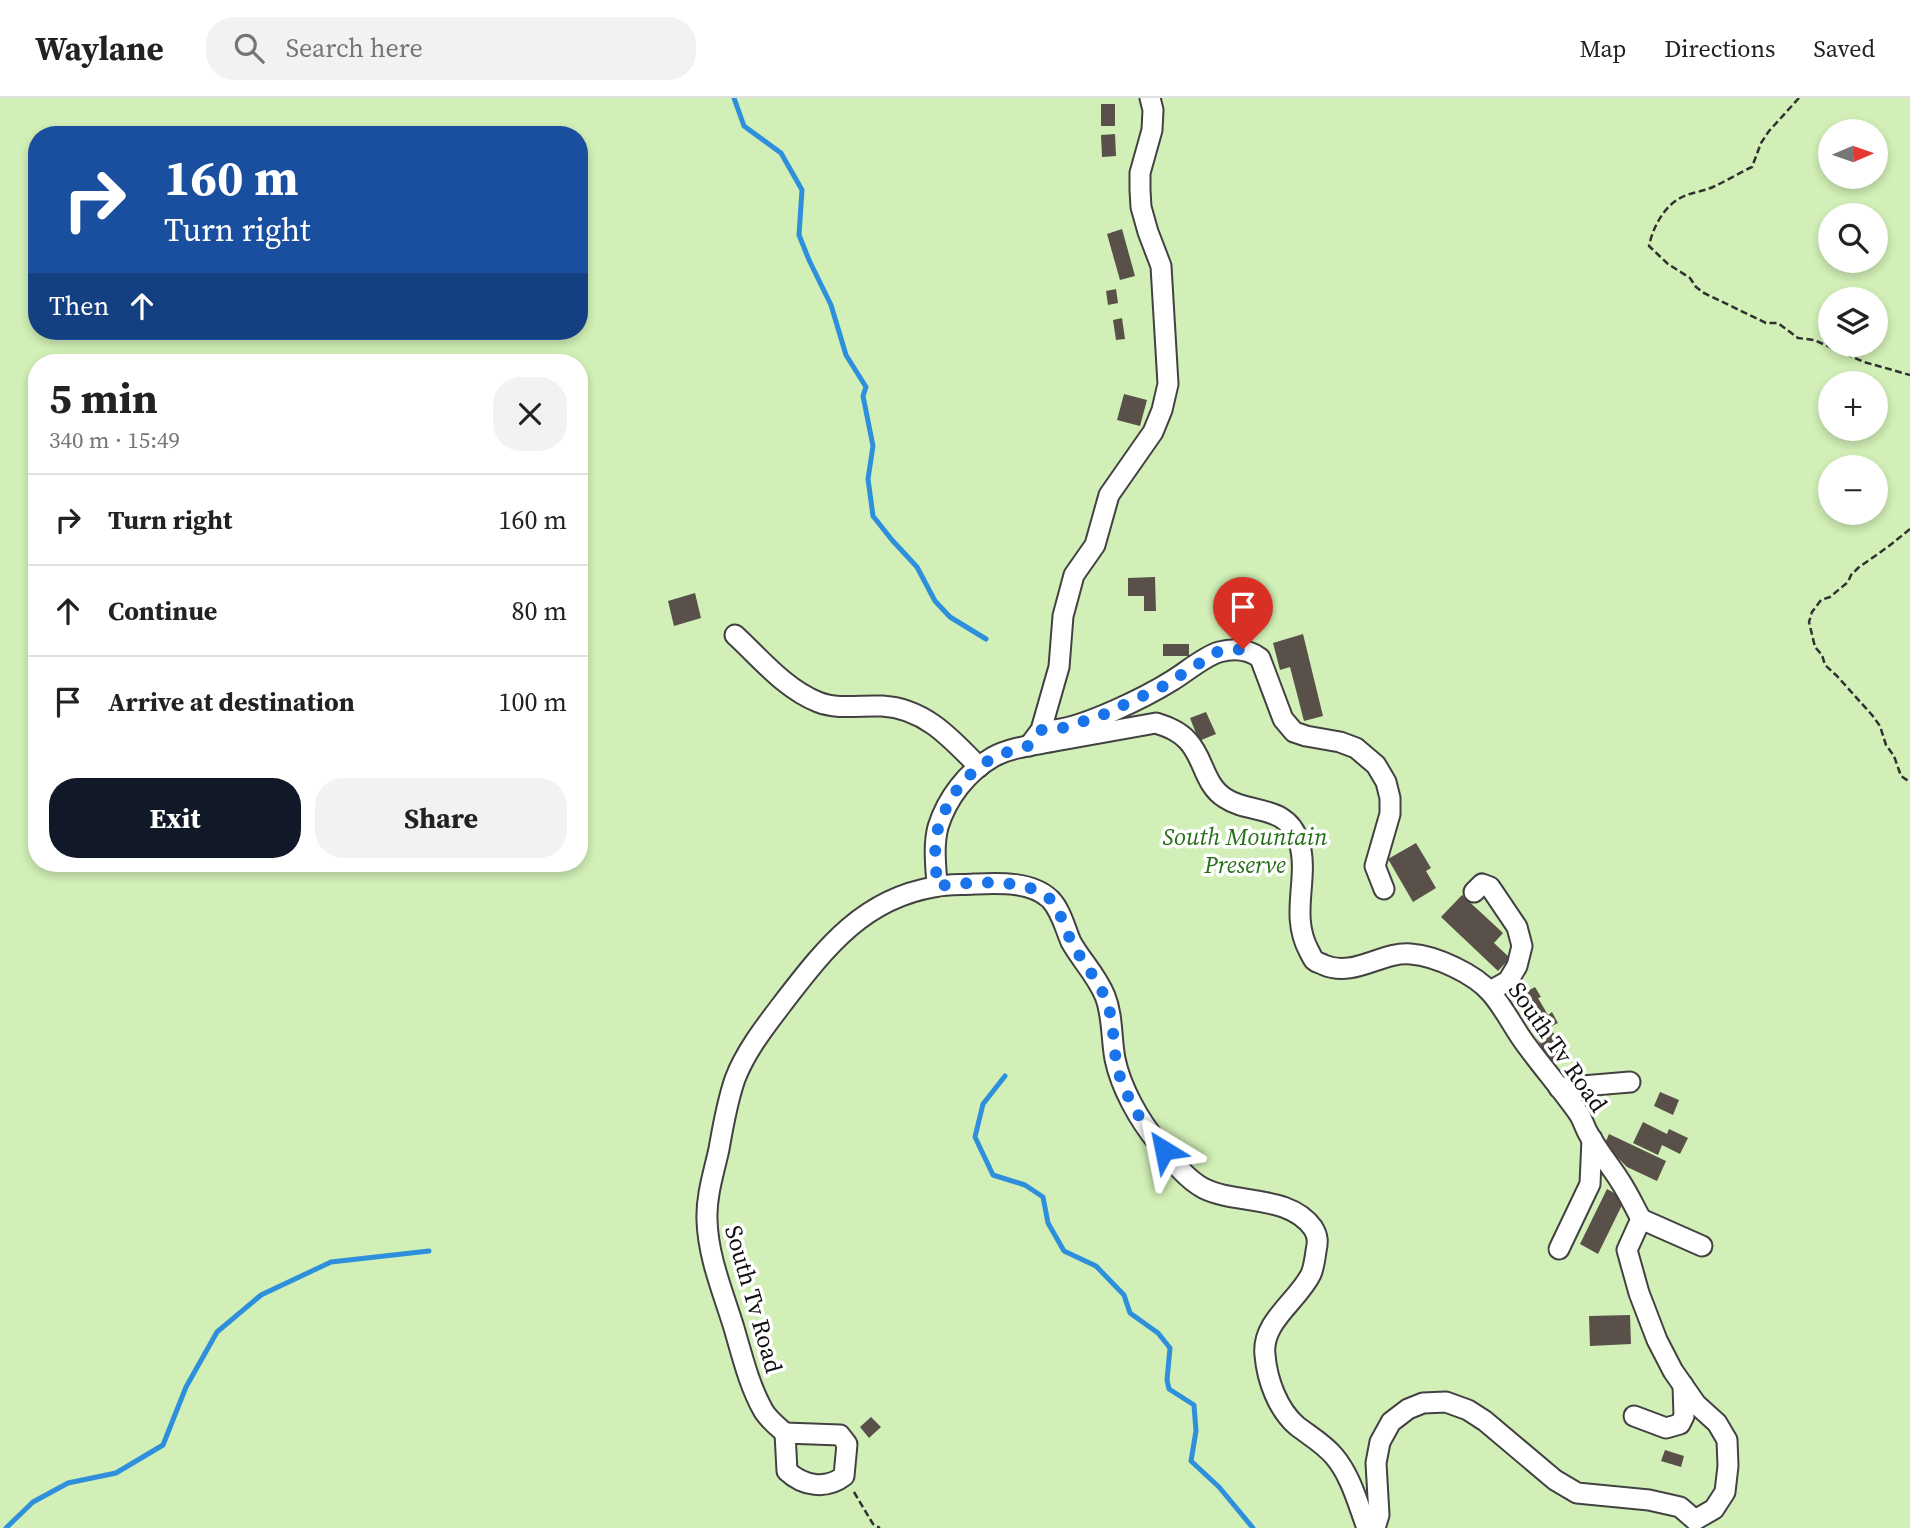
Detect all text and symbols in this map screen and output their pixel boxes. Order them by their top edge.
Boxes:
search box [206,17,696,80]
text: Waylane [35,26,164,71]
icon: search [230,29,268,67]
text: Search here [286,30,423,66]
text: Map [1579,32,1626,65]
text: Directions [1664,32,1775,65]
text: Saved [1813,32,1875,65]
north arrow [1818,119,1888,189]
map controls [1818,119,1888,525]
text: 160 m [164,144,299,211]
icon: right [49,154,140,245]
button: search [1818,203,1888,273]
text: Turn right [164,208,310,252]
icon: ahead [123,287,161,325]
button: layers [1818,287,1888,357]
text: Then [49,288,109,324]
text: 5 min [49,369,158,427]
button: + [1818,371,1888,441]
button: close [493,377,567,451]
text: 340 m · 15:49 [49,424,180,456]
button: − [1818,455,1888,525]
icon: right [49,501,87,539]
text: Turn right [108,502,232,538]
text: 160 m [499,502,567,538]
pin [1213,577,1273,649]
icon: arrive [1224,588,1262,626]
icon: ahead [49,592,87,630]
text: Continue [108,593,217,629]
text: 80 m [512,593,567,629]
icon: arrive [49,683,87,721]
text: Arrive at destination [108,684,355,720]
text: 100 m [499,684,567,720]
button: Exit [49,778,301,858]
button: Share [315,778,567,858]
park label: South Mountain Preserve [1162,820,1328,881]
street label: South Tv Road [1501,975,1615,1119]
position arrow [1127,1113,1201,1187]
street label: South Tv Road [717,1221,791,1377]

